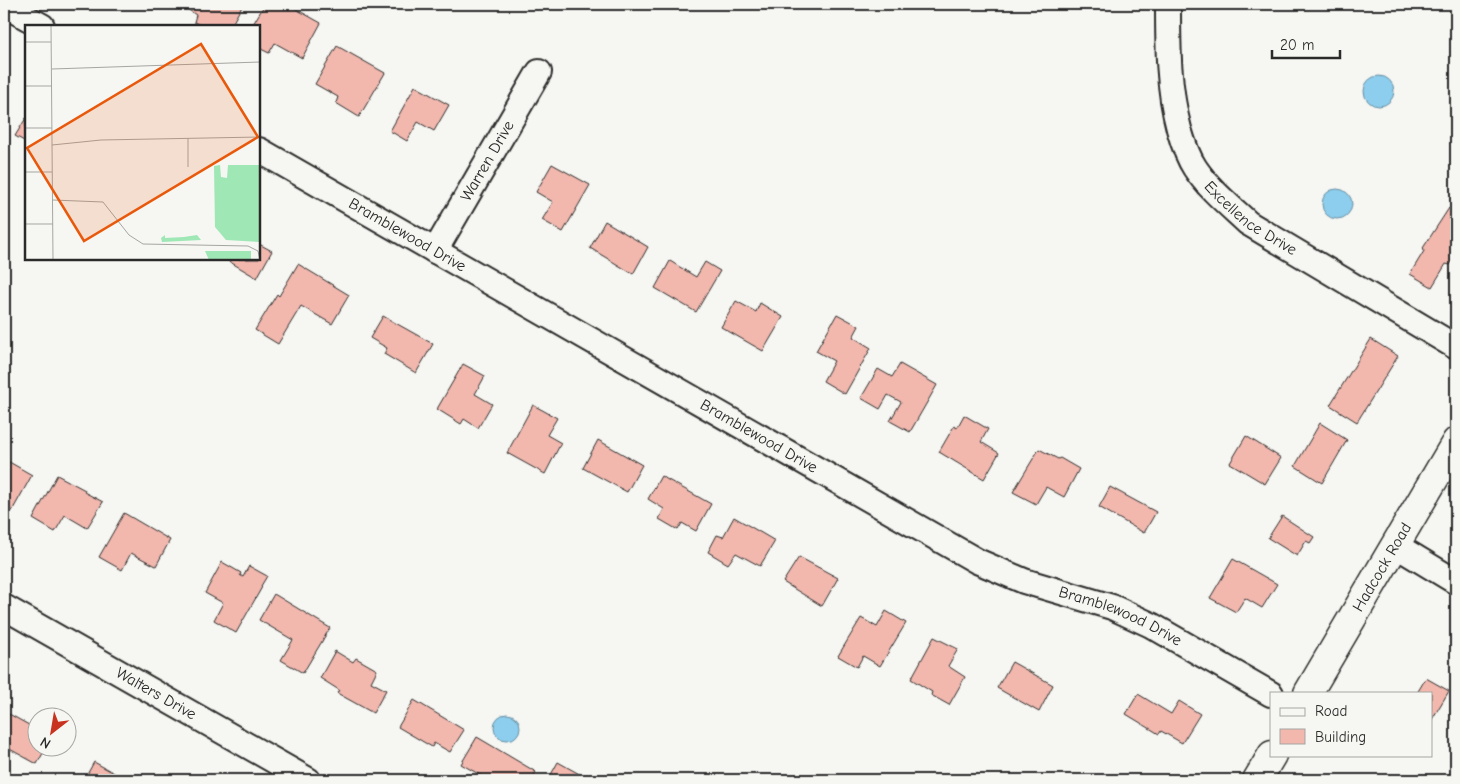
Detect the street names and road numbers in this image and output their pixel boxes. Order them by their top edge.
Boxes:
street label: Warren Drive [457,118,518,205]
street label: Excellence Drive [1200,177,1300,259]
street label: Bramblewood Drive [346,194,469,276]
street label: Bramblewood Drive [697,396,821,477]
street label: Hadcock Road [1349,520,1415,615]
street label: Bramblewood Drive [1056,583,1185,650]
street label: Walters Drive [113,664,199,724]

